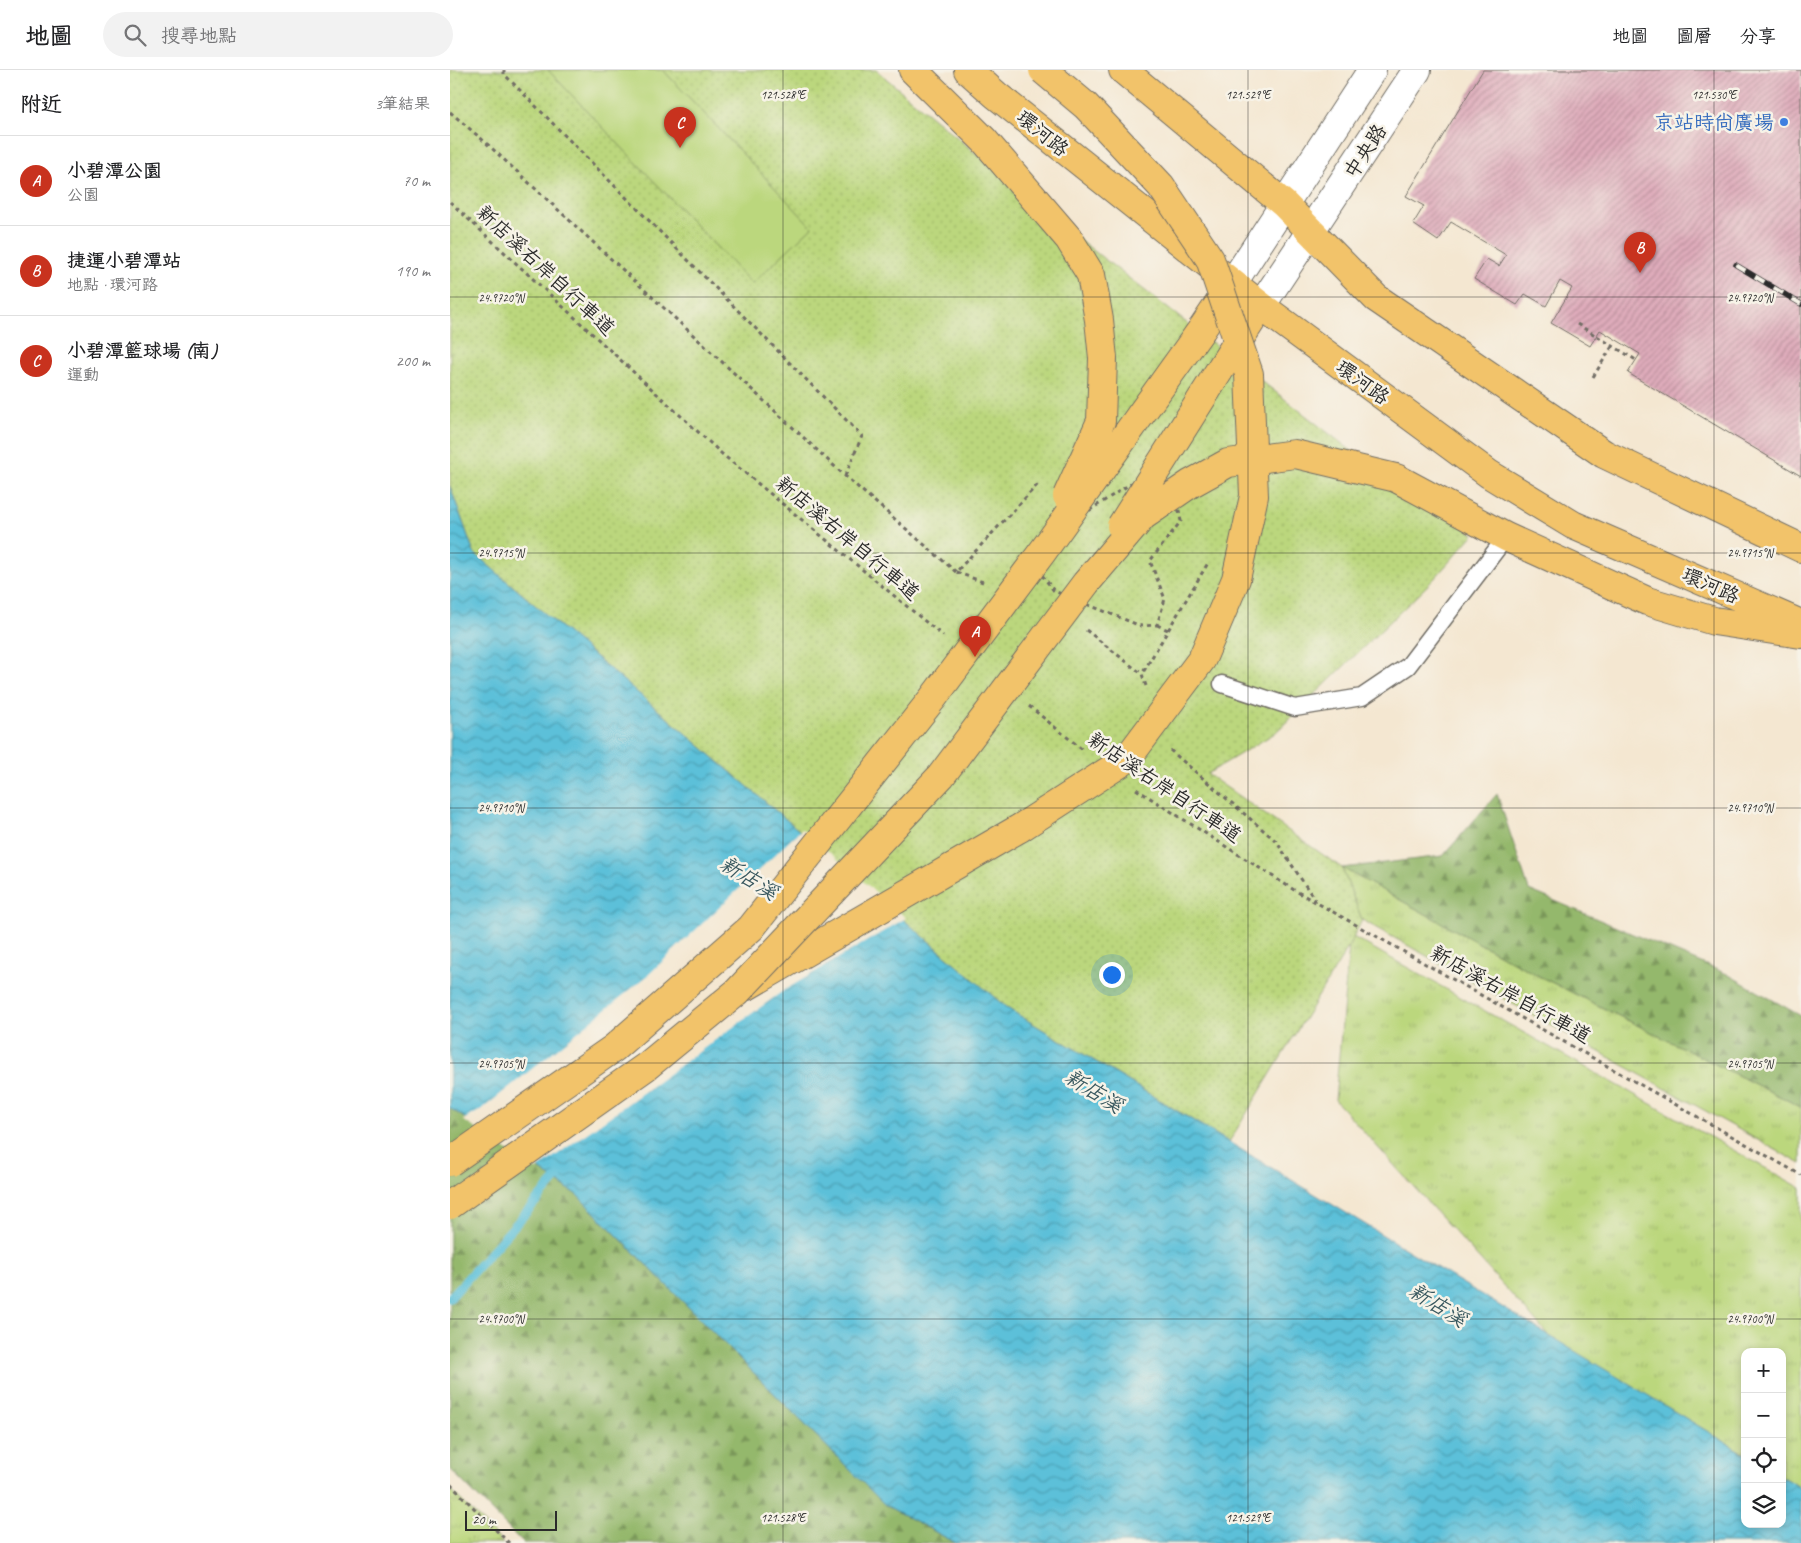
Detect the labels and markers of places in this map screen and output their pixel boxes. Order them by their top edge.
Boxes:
pin: C [664,107,696,148]
place label: 京站時尚廣場 [1654,110,1774,135]
marker: 京站時尚廣場 [1778,116,1790,128]
pin: B [1624,232,1656,273]
pin: A [959,616,991,657]

